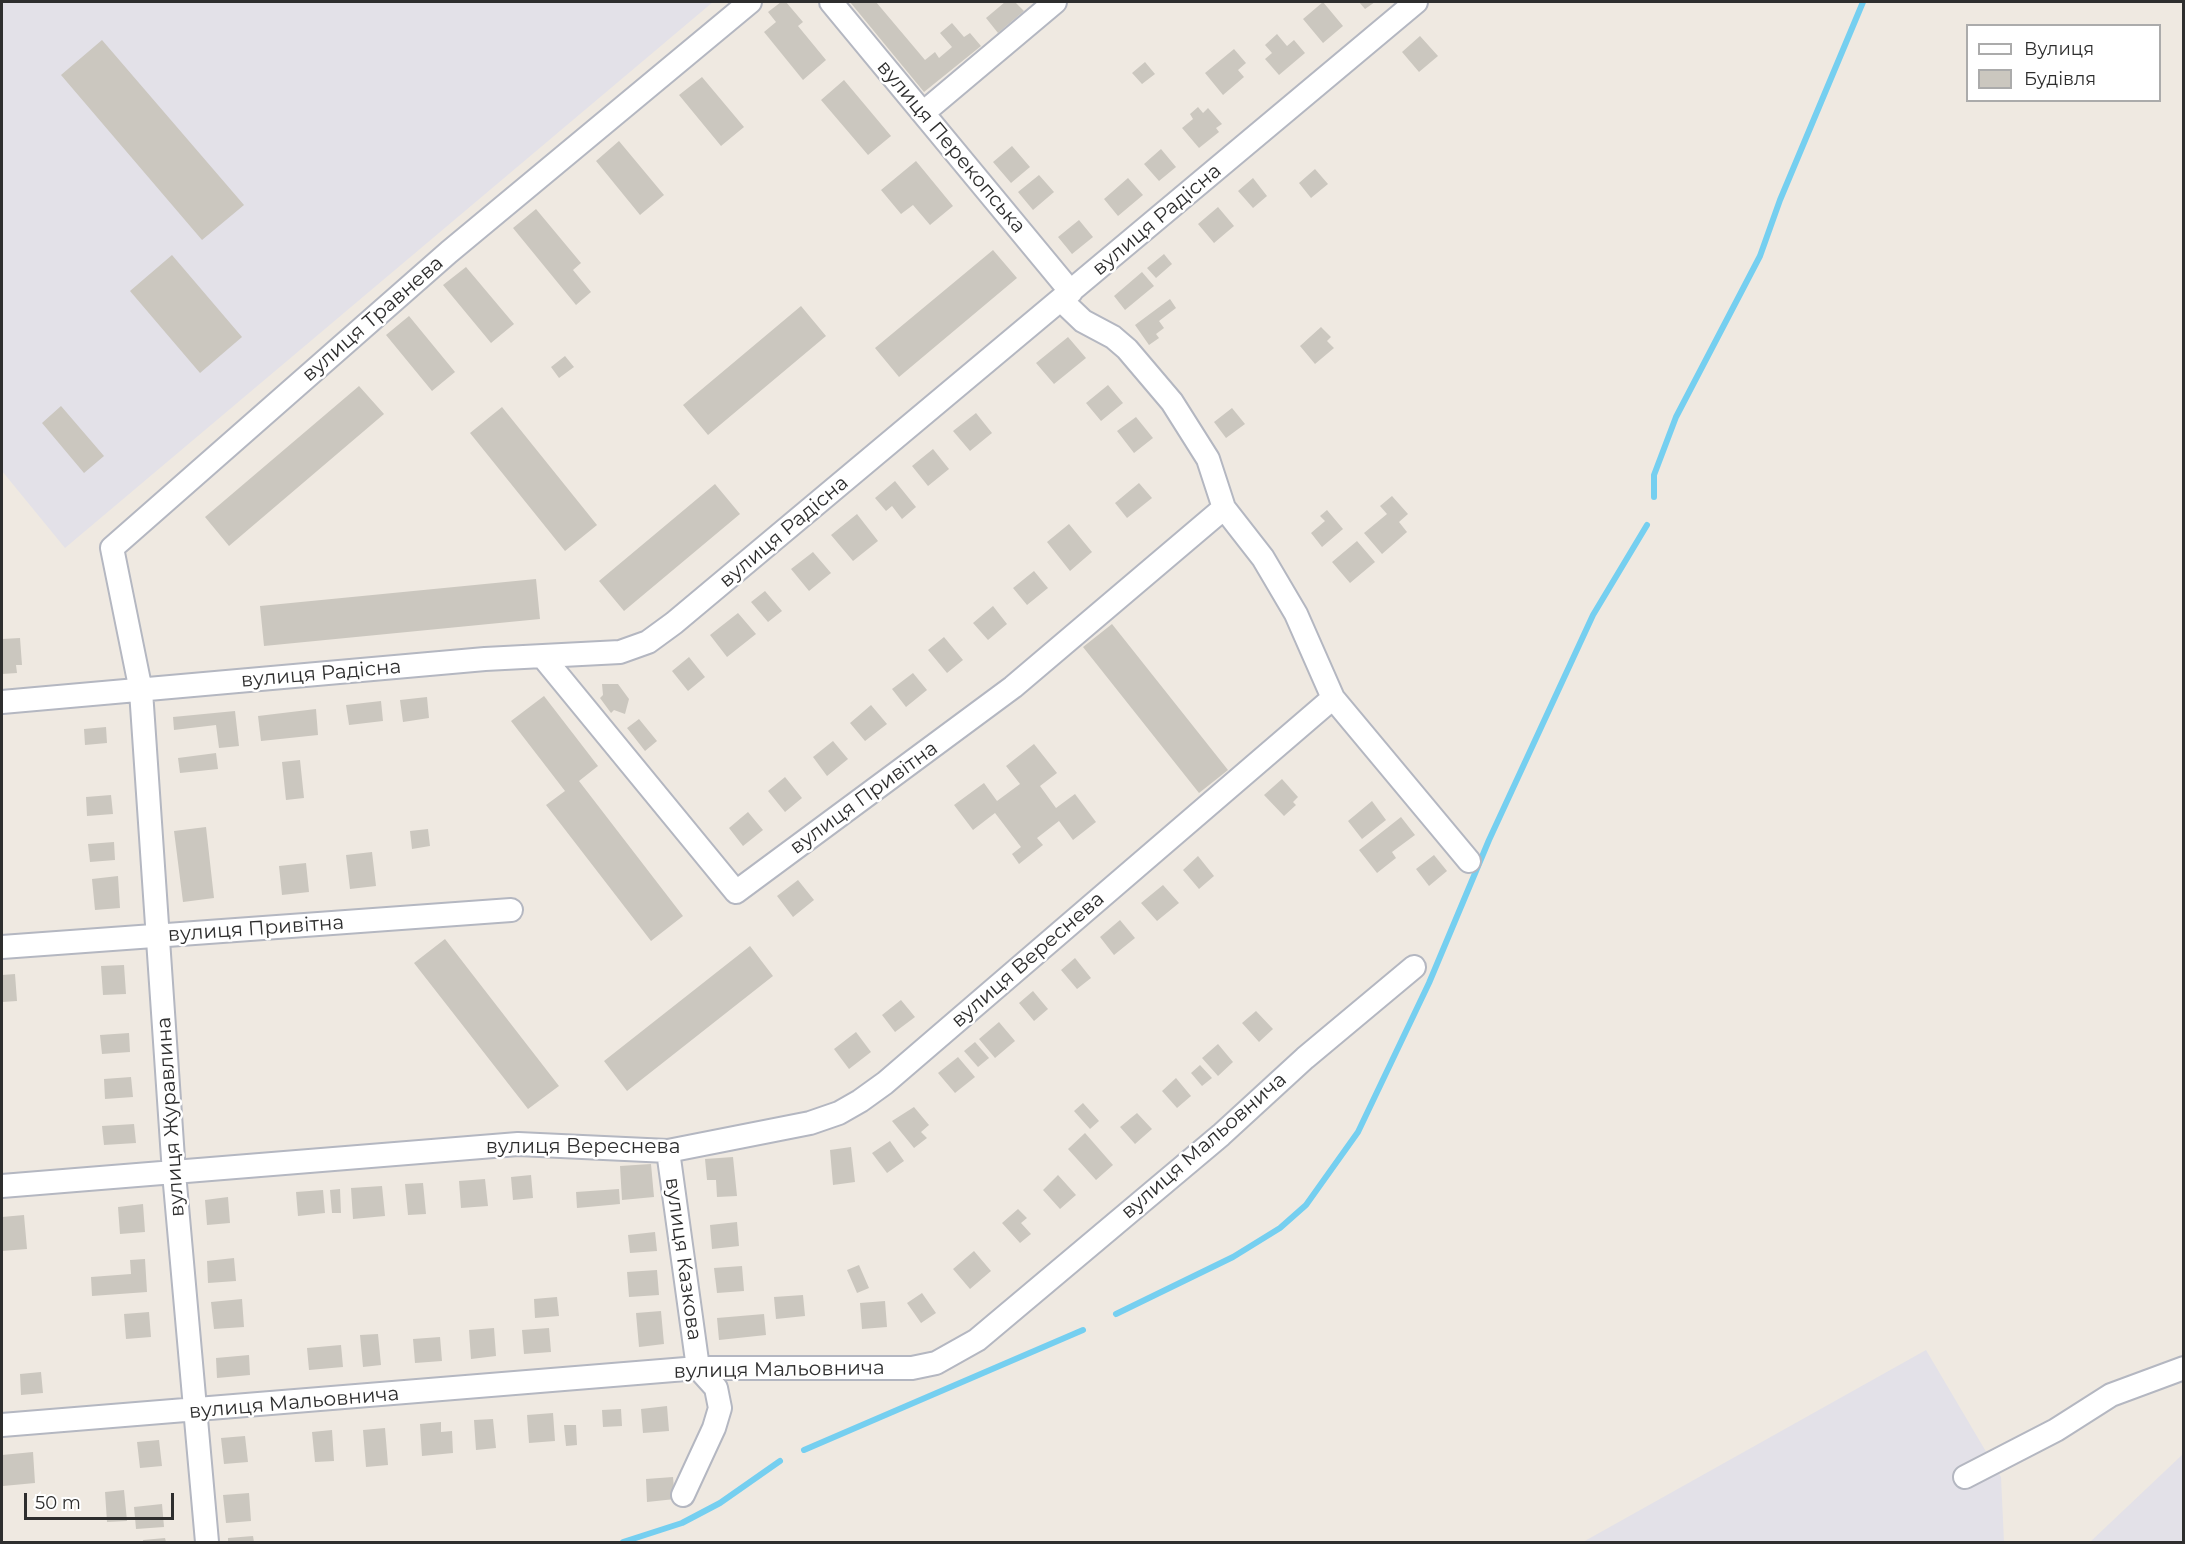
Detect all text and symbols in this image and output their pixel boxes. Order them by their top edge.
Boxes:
legend [1966,24,2161,102]
text: Вулиця [2024,38,2094,60]
street label: вулиця Перекопська [872,56,1030,238]
text: Будівля [2024,68,2096,90]
street label: вулиця Радісна [1088,159,1226,281]
street label: вулиця Травнева [298,251,448,387]
street label: вулиця Радісна [715,471,853,593]
street label: вулиця Радісна [240,655,402,693]
street label: вулиця Привітна [786,736,942,860]
street label: вулиця Вереснева [947,887,1109,1033]
street label: вулиця Привітна [167,911,345,947]
street label: вулиця Журавлина [152,1016,190,1218]
street label: вулиця Мальовнича [1117,1068,1291,1224]
street label: вулиця Вереснева [486,1135,680,1159]
street label: вулиця Казкова [660,1176,706,1342]
street label: вулиця Мальовнича [673,1356,885,1384]
street label: вулиця Мальовнича [188,1382,400,1424]
scale bar [27,1481,177,1519]
text: 50 m [35,1492,81,1514]

